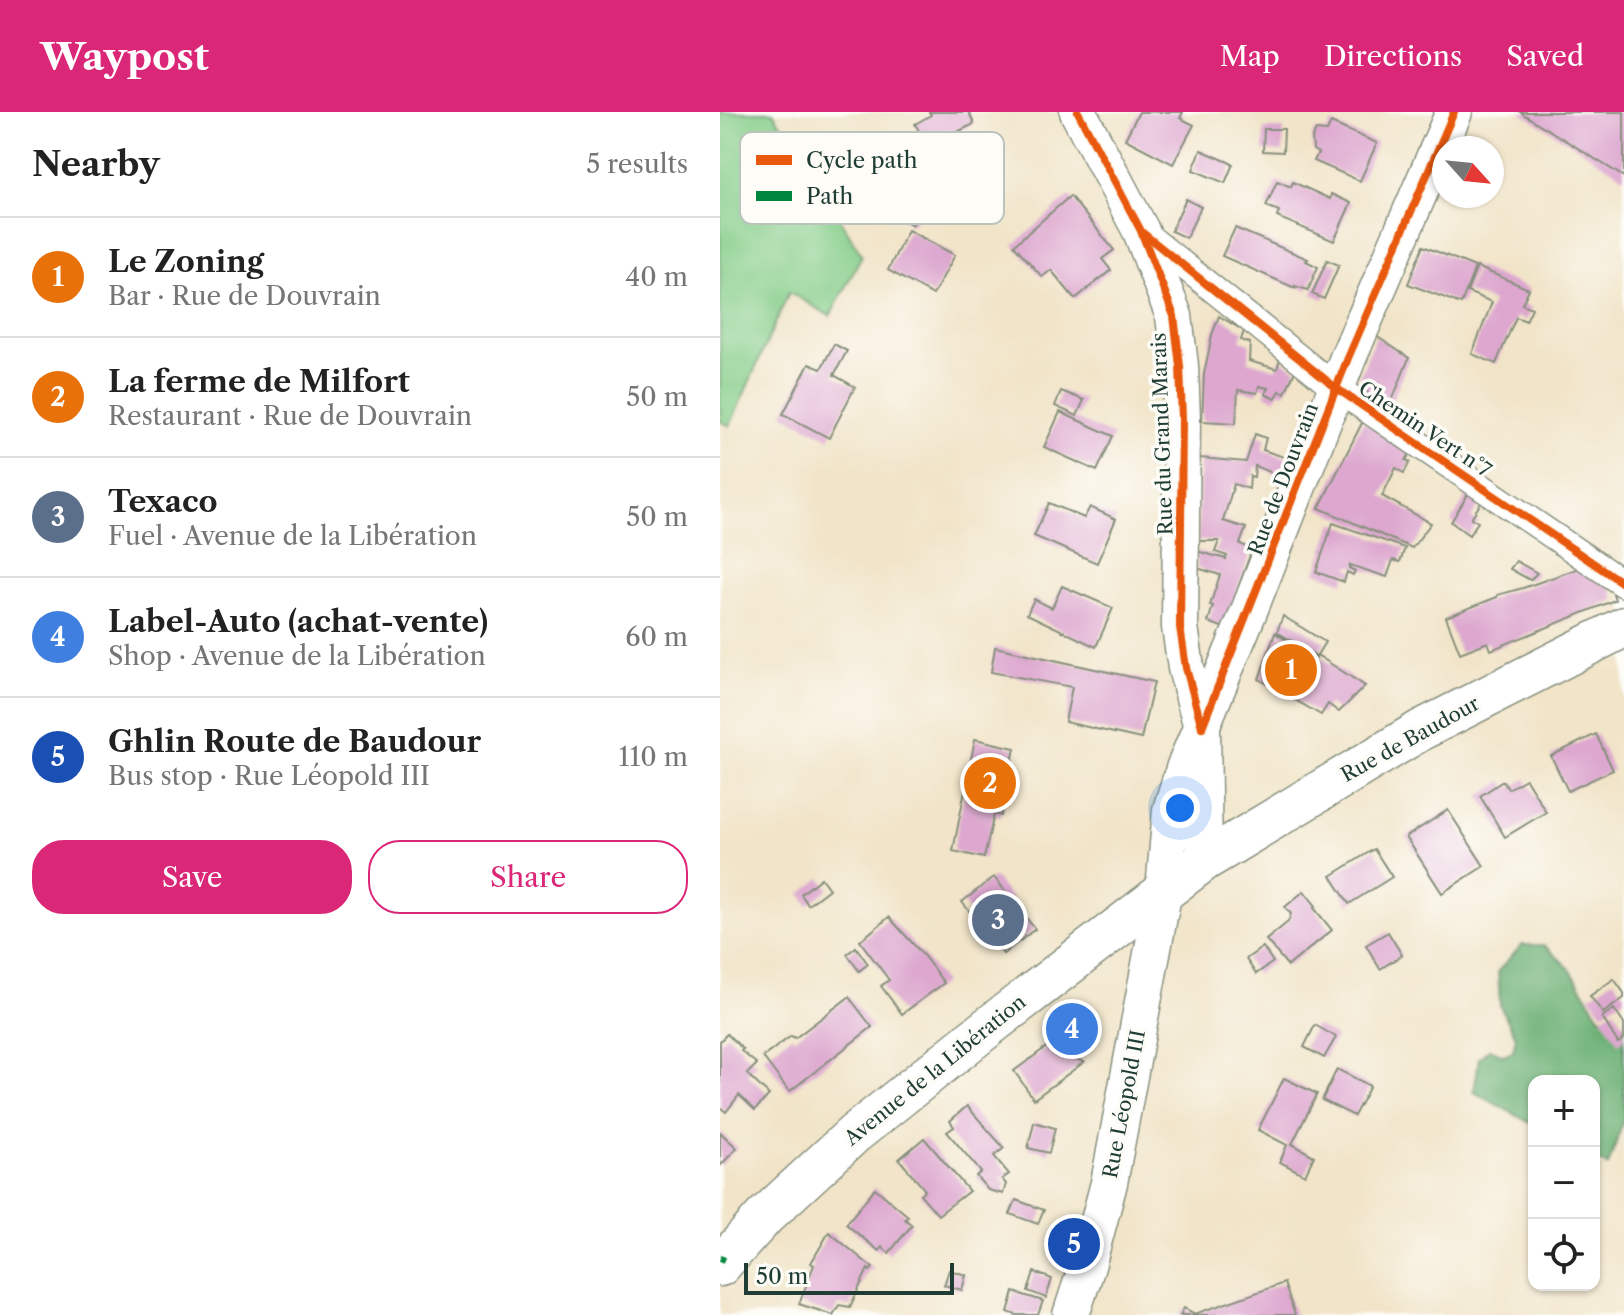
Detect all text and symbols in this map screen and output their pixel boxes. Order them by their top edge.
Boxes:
text: Waypost [40,33,209,80]
text: Map [1220,39,1280,73]
text: Directions [1324,39,1462,73]
text: Saved [1506,39,1584,73]
legend [740,132,1004,224]
north arrow [1432,136,1504,208]
text: Nearby [32,143,160,185]
text: Cycle path [806,147,918,174]
text: 5 results [586,148,688,180]
text: Path [806,183,854,210]
text: Le Zoning [108,243,264,280]
text: 1 [52,261,64,293]
text: 40 m [625,261,688,293]
text: Bar · Rue de Douvrain [108,280,381,312]
street label: Rue du Grand Marais [1146,332,1178,536]
text: La ferme de Milfort [108,363,410,400]
street label: Chemin Vert n°7 [1354,376,1496,482]
text: 2 [50,381,66,413]
text: 50 m [626,381,688,413]
street label: Rue de Douvrain [1243,399,1323,558]
text: Restaurant · Rue de Douvrain [108,400,472,432]
text: Texaco [108,483,218,520]
text: 3 [51,501,65,533]
text: 50 m [626,501,688,533]
text: Fuel · Avenue de la Libération [108,520,477,552]
text: Label-Auto (achat-vente) [108,603,488,640]
text: 4 [50,621,66,653]
text: 60 m [625,621,688,653]
text: Shop · Avenue de la Libération [108,640,486,672]
pin: 1 [1265,640,1317,700]
street label: Rue de Baudour [1337,691,1484,787]
text: Ghlin Route de Baudour [108,723,481,760]
text: 5 [51,741,65,773]
text: 110 m [619,741,688,773]
pin: 2 [964,753,1016,813]
text: Bus stop · Rue Léopold III [108,760,430,792]
your location [1160,788,1200,828]
button: Save [32,840,352,914]
button: Share [368,840,688,914]
pin: 3 [972,890,1024,950]
street label: Avenue de la Libération [839,989,1031,1151]
pin: 4 [1046,999,1098,1059]
street label: Rue Léopold III [1098,1028,1150,1180]
map controls [1528,1075,1600,1291]
button: + [1528,1075,1600,1147]
button: − [1528,1147,1600,1219]
pin: 5 [1048,1214,1100,1274]
button: locate [1528,1219,1600,1291]
scale bar [744,1259,954,1295]
text: 50 m [756,1263,808,1290]

